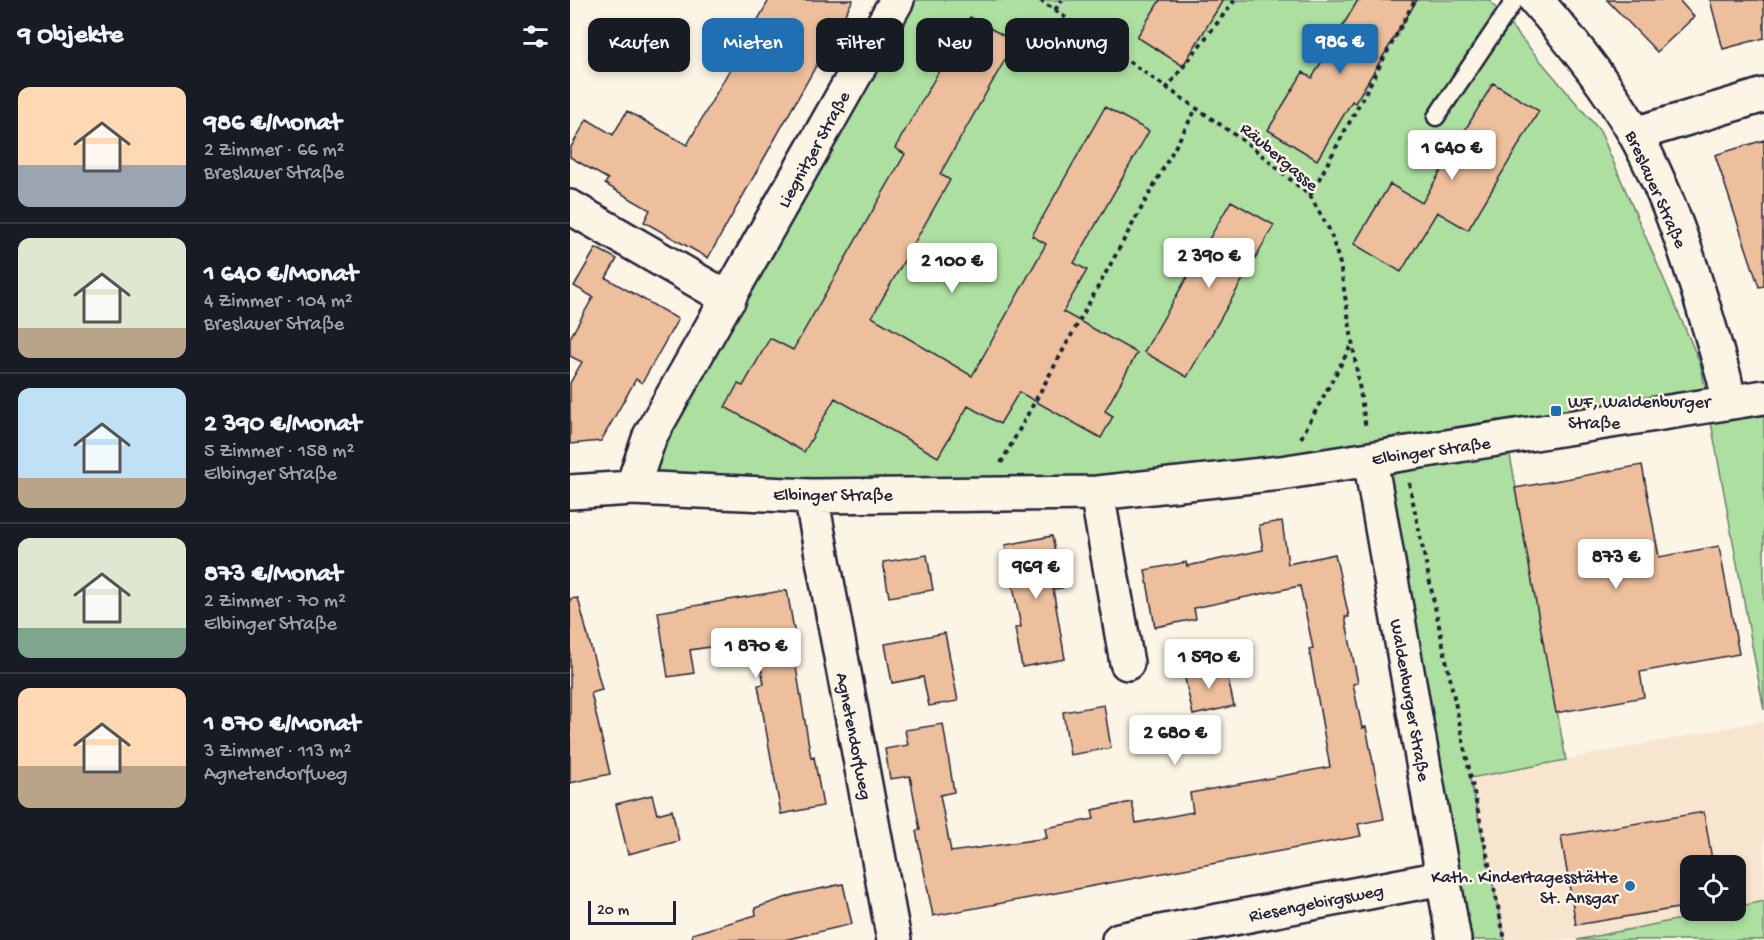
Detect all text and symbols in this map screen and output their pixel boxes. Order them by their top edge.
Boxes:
chip: Kaufen [588,18,690,72]
chip: Mieten [702,18,804,72]
chip: Filter [816,18,904,72]
chip: Neu [916,18,993,72]
chip: Wohnung [1005,18,1129,72]
icon: filters [519,20,552,53]
text: 9 Objekte [18,21,123,52]
pin: 986 € [1298,24,1382,75]
text: 986 € [1316,32,1364,55]
street label: Liegnitzer Straße [774,88,856,212]
text: 986 €/Monat [204,109,341,140]
icon: home [66,111,138,183]
street label: Räubergasse [1235,119,1322,197]
street label: Breslauer Straße [1619,127,1690,253]
pin: 1 640 € [1397,130,1507,181]
text: 1 640 € [1422,138,1482,161]
text: 2 Zimmer · 66 m² [204,140,345,163]
text: Breslauer Straße [204,163,344,186]
pin: 2 390 € [1154,238,1264,289]
pin: 2 100 € [897,243,1007,294]
text: 2 390 € [1178,246,1240,269]
text: 2 100 € [921,251,983,274]
text: 1 640 €/Monat [204,260,358,291]
icon: home [66,262,138,334]
text: 4 Zimmer · 104 m² [204,291,353,314]
text: Breslauer Straße [204,314,344,337]
place label: WF, Waldenburger Straße [1568,393,1712,435]
marker: WF, Waldenburger Straße [1549,404,1563,418]
text: 2 390 €/Monat [204,410,361,441]
icon: home [66,412,138,484]
street label: Elbinger Straße [1371,434,1493,471]
text: 5 Zimmer · 158 m² [204,441,355,464]
text: Elbinger Straße [204,464,337,487]
street label: Elbinger Straße [773,486,894,507]
pin: 873 € [1574,539,1658,590]
text: 873 € [1592,547,1640,570]
pin: 969 € [994,549,1078,600]
text: 969 € [1013,557,1059,580]
text: 873 €/Monat [204,560,342,591]
icon: home [66,562,138,634]
text: 2 Zimmer · 70 m² [204,591,346,614]
text: Elbinger Straße [204,614,337,637]
street label: Waldenburger Straße [1384,618,1433,784]
pin: 1 870 € [701,628,811,679]
text: 1 870 € [725,636,787,659]
pin: 1 590 € [1154,639,1264,690]
text: 1 590 € [1178,647,1240,670]
street label: Agnetendorfweg [830,671,875,802]
text: 1 870 €/Monat [204,710,360,741]
icon: home [66,712,138,784]
pin: 2 680 € [1120,715,1230,766]
text: 2 680 € [1143,723,1207,746]
text: 3 Zimmer · 113 m² [204,741,351,764]
text: Agnetendorfweg [204,764,348,787]
map controls [1680,855,1746,921]
button: locate [1680,855,1746,921]
place label: Kath. Kindertagesstätte St. Ansgar [1431,868,1620,910]
marker: Kath. Kindertagesstätte St. Ansgar [1623,879,1637,893]
street label: Riesengebirgsweg [1247,881,1386,928]
scale bar [588,898,676,926]
text: 20 m [597,902,629,921]

